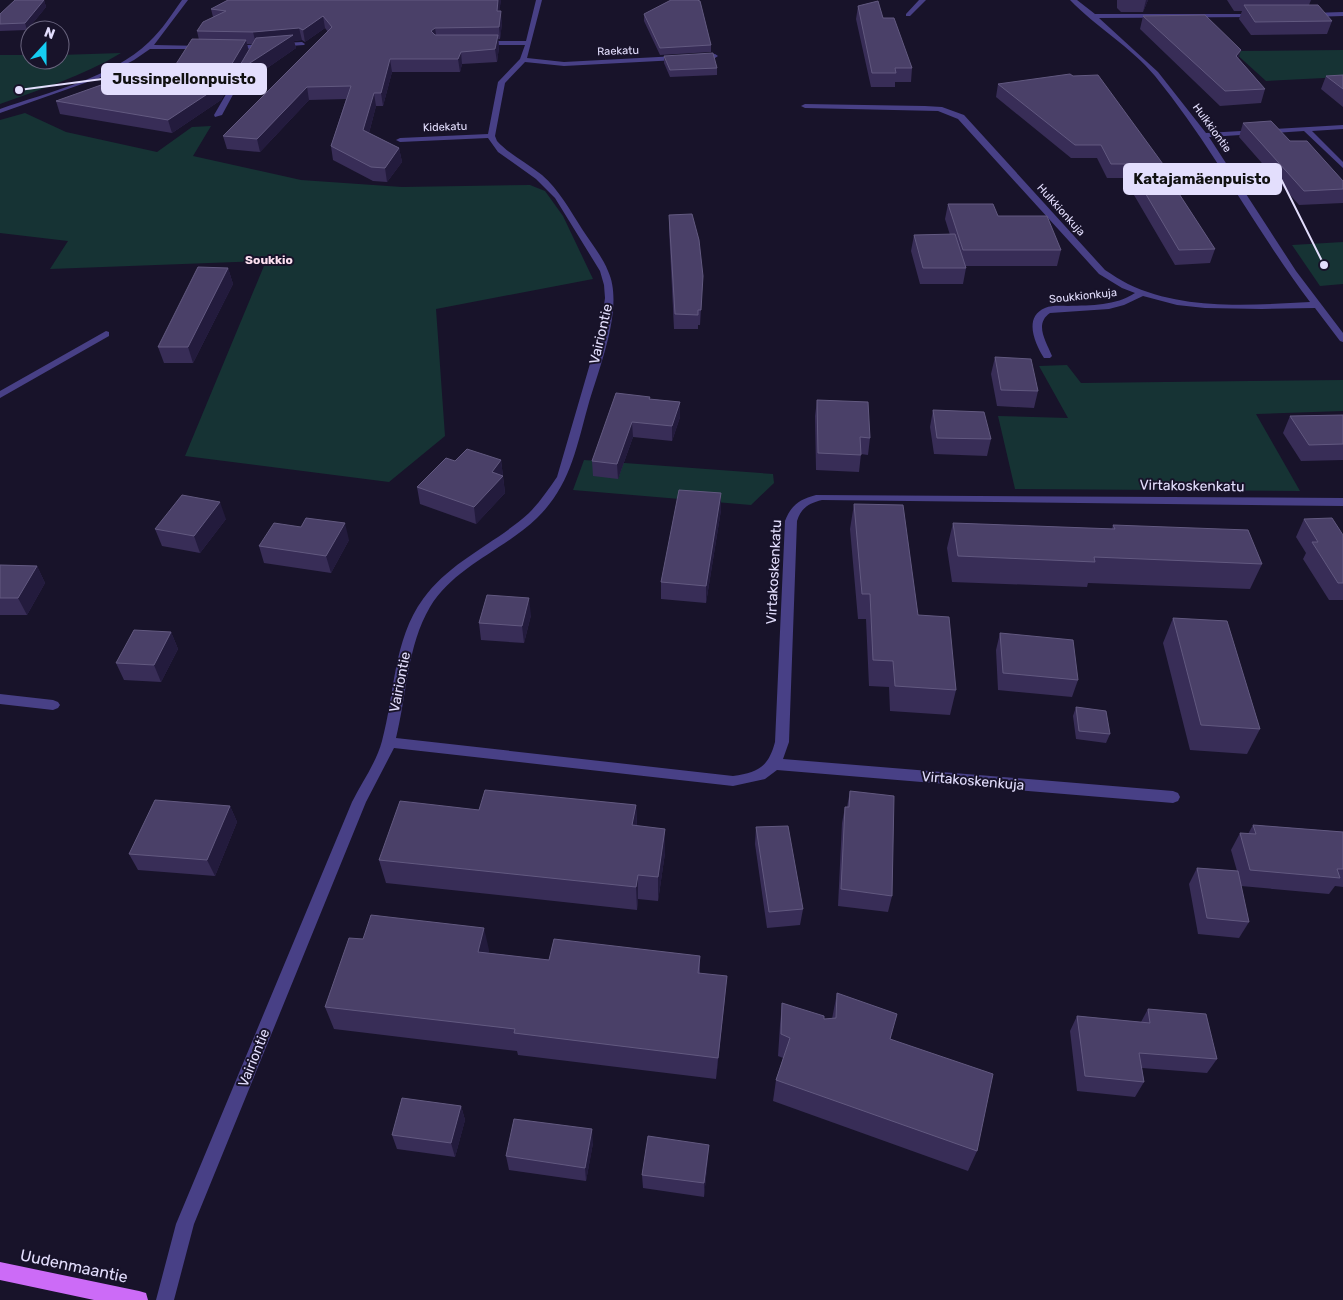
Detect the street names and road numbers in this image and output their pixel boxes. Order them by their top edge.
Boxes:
street label: Raekatu [597,44,639,58]
street label: Hulkkiontie [1190,101,1234,155]
street label: Kidekatu [423,120,467,134]
street label: Hulkkionkuja [1034,181,1088,239]
street label: Soukkionkuja [1049,286,1117,306]
street label: Vairiontie [586,302,616,366]
street label: Virtakoskenkatu [1139,477,1245,495]
street label: Virtakoskenkatu [763,519,785,625]
street label: Vairiontie [386,650,414,714]
street label: Virtakoskenkuja [921,768,1025,794]
street label: Vairiontie [235,1026,273,1090]
street label: Uudenmaantie [18,1245,130,1287]

